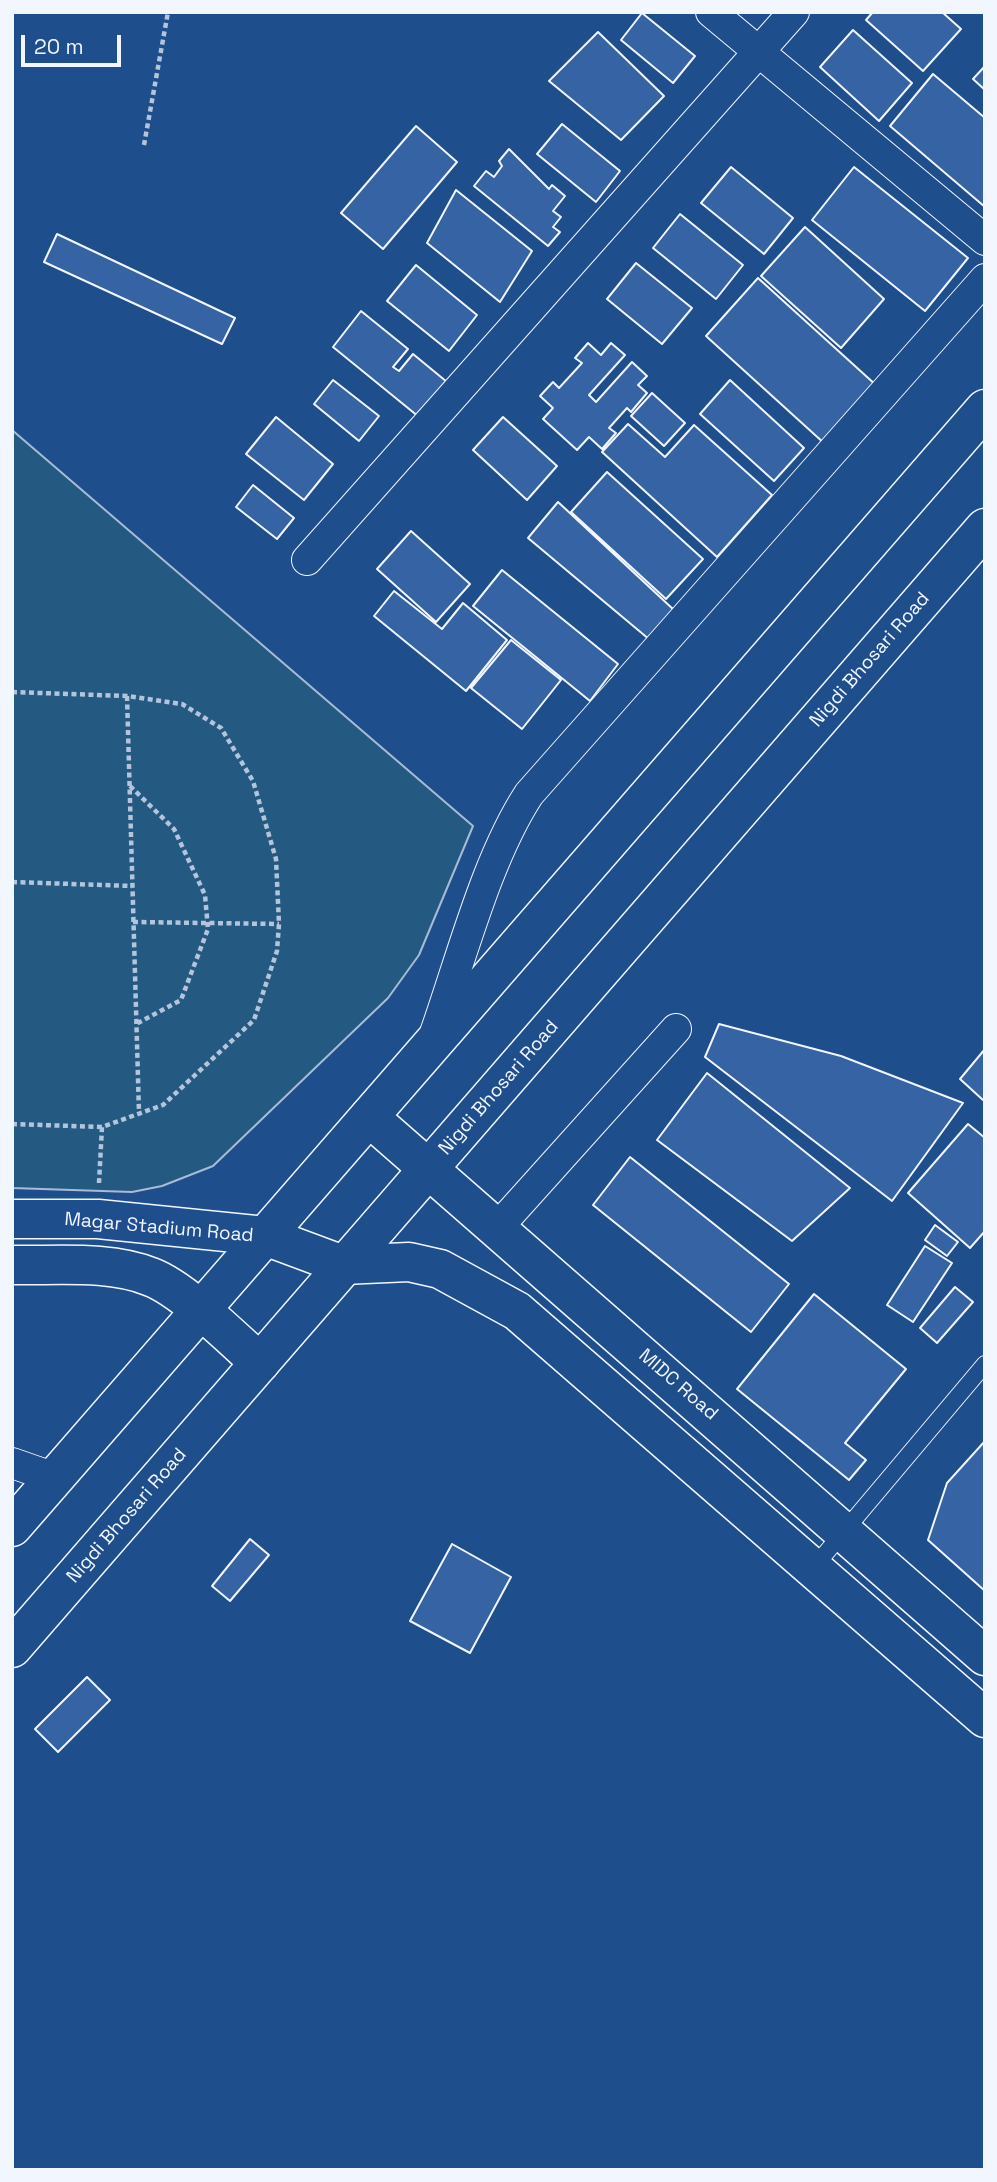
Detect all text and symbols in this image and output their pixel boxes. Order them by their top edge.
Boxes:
scale bar [24,21,124,65]
text: 20 m [34,33,84,60]
street label: Nigdi Bhosari Road [805,588,935,732]
street label: Nigdi Bhosari Road [434,1016,564,1160]
street label: Magar Stadium Road [64,1208,254,1248]
street label: MIDC Road [634,1344,722,1426]
street label: Nigdi Bhosari Road [62,1444,192,1588]

